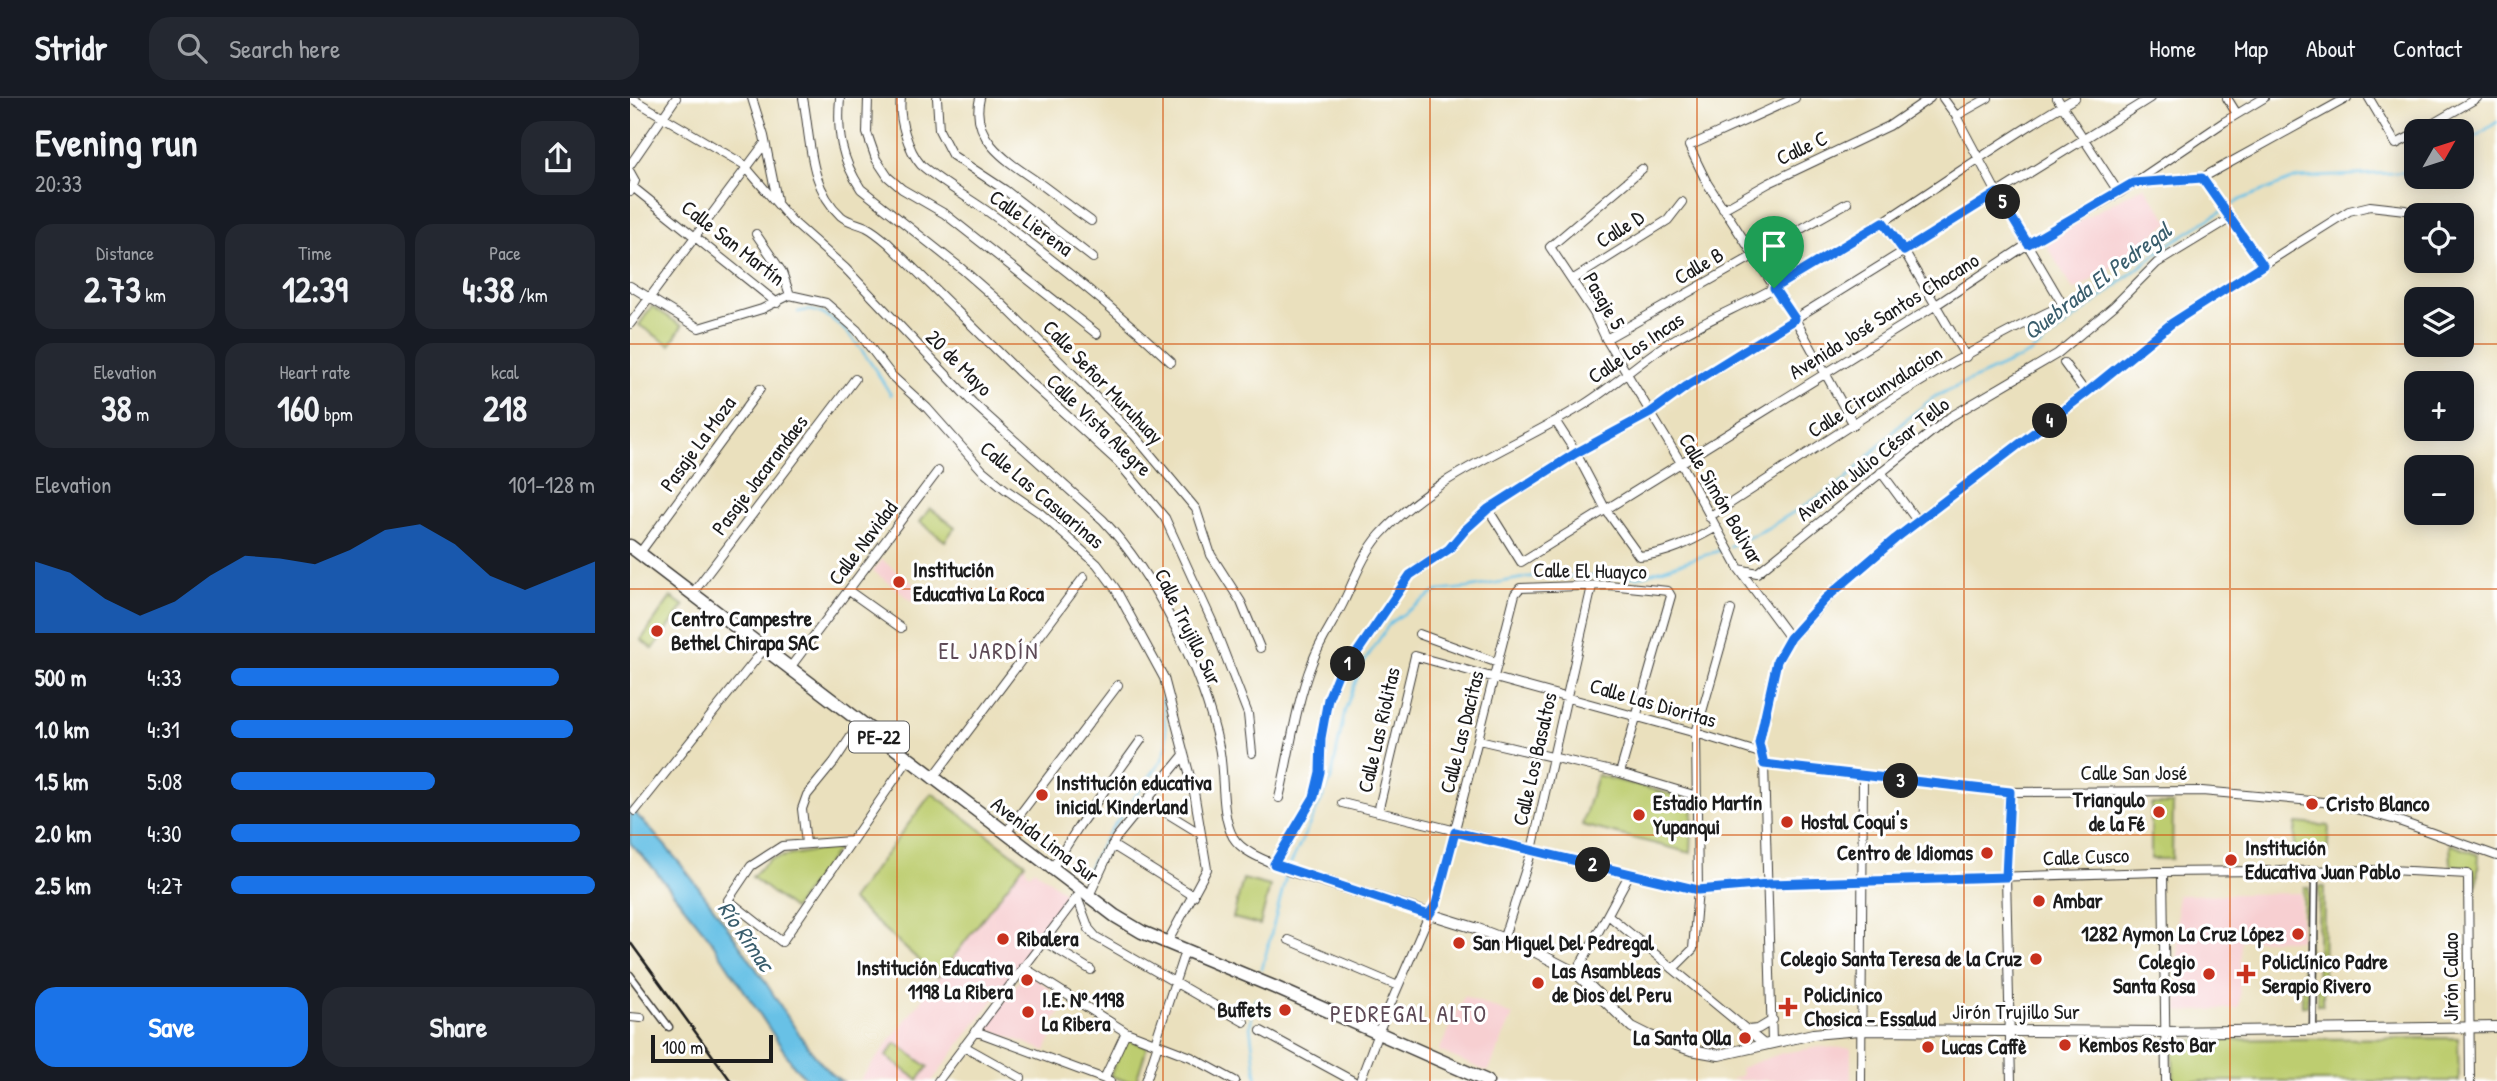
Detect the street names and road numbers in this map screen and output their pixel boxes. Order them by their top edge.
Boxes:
street label: Calle C [1771,123,1832,172]
street label: Calle Lierena [984,182,1079,263]
street label: Calle San Martín [675,193,791,292]
street label: Calle D [1590,203,1649,255]
street label: Calle B [1669,240,1729,291]
street label: Avenida José Santos Chocano [1783,245,1984,386]
street label: Pasaje 5 [1576,267,1632,335]
street label: Calle Los Incas [1582,305,1689,390]
street label: Calle Señor Muruhuay [1036,313,1170,450]
street label: 20 de Mayo [920,323,999,402]
street label: Calle Circunvalacion [1802,339,1948,445]
street label: Calle Vista Alegre [1040,367,1159,483]
street label: Pasaje La Moza [653,390,742,497]
street label: Avenida Julio César Tello [1790,390,1955,528]
street label: Pasaje Jacarandaes [705,409,814,541]
street label: Calle Simón Bolivar [1672,428,1771,570]
street label: Calle Las Casuarinas [974,434,1111,555]
street label: Calle Navidad [821,494,904,591]
street label: Calle El Huayco [1533,555,1647,586]
street label: Calle Trujillo Sur [1148,564,1229,690]
street label: Calle Las Riolitas [1350,665,1407,795]
street label: Calle Las Dacitas [1432,667,1491,796]
street label: Calle Las Dioritas [1586,671,1720,734]
street label: Calle Los Basaltos [1505,689,1564,828]
road number: PE-22 [849,722,909,752]
street label: Calle San José [2081,758,2187,787]
street label: Avenida Lima Sur [985,789,1105,890]
street label: Calle Cusco [2042,840,2130,873]
street label: Jirón Callao [2436,933,2465,1021]
street label: Jirón Trujillo Sur [1952,997,2080,1026]

